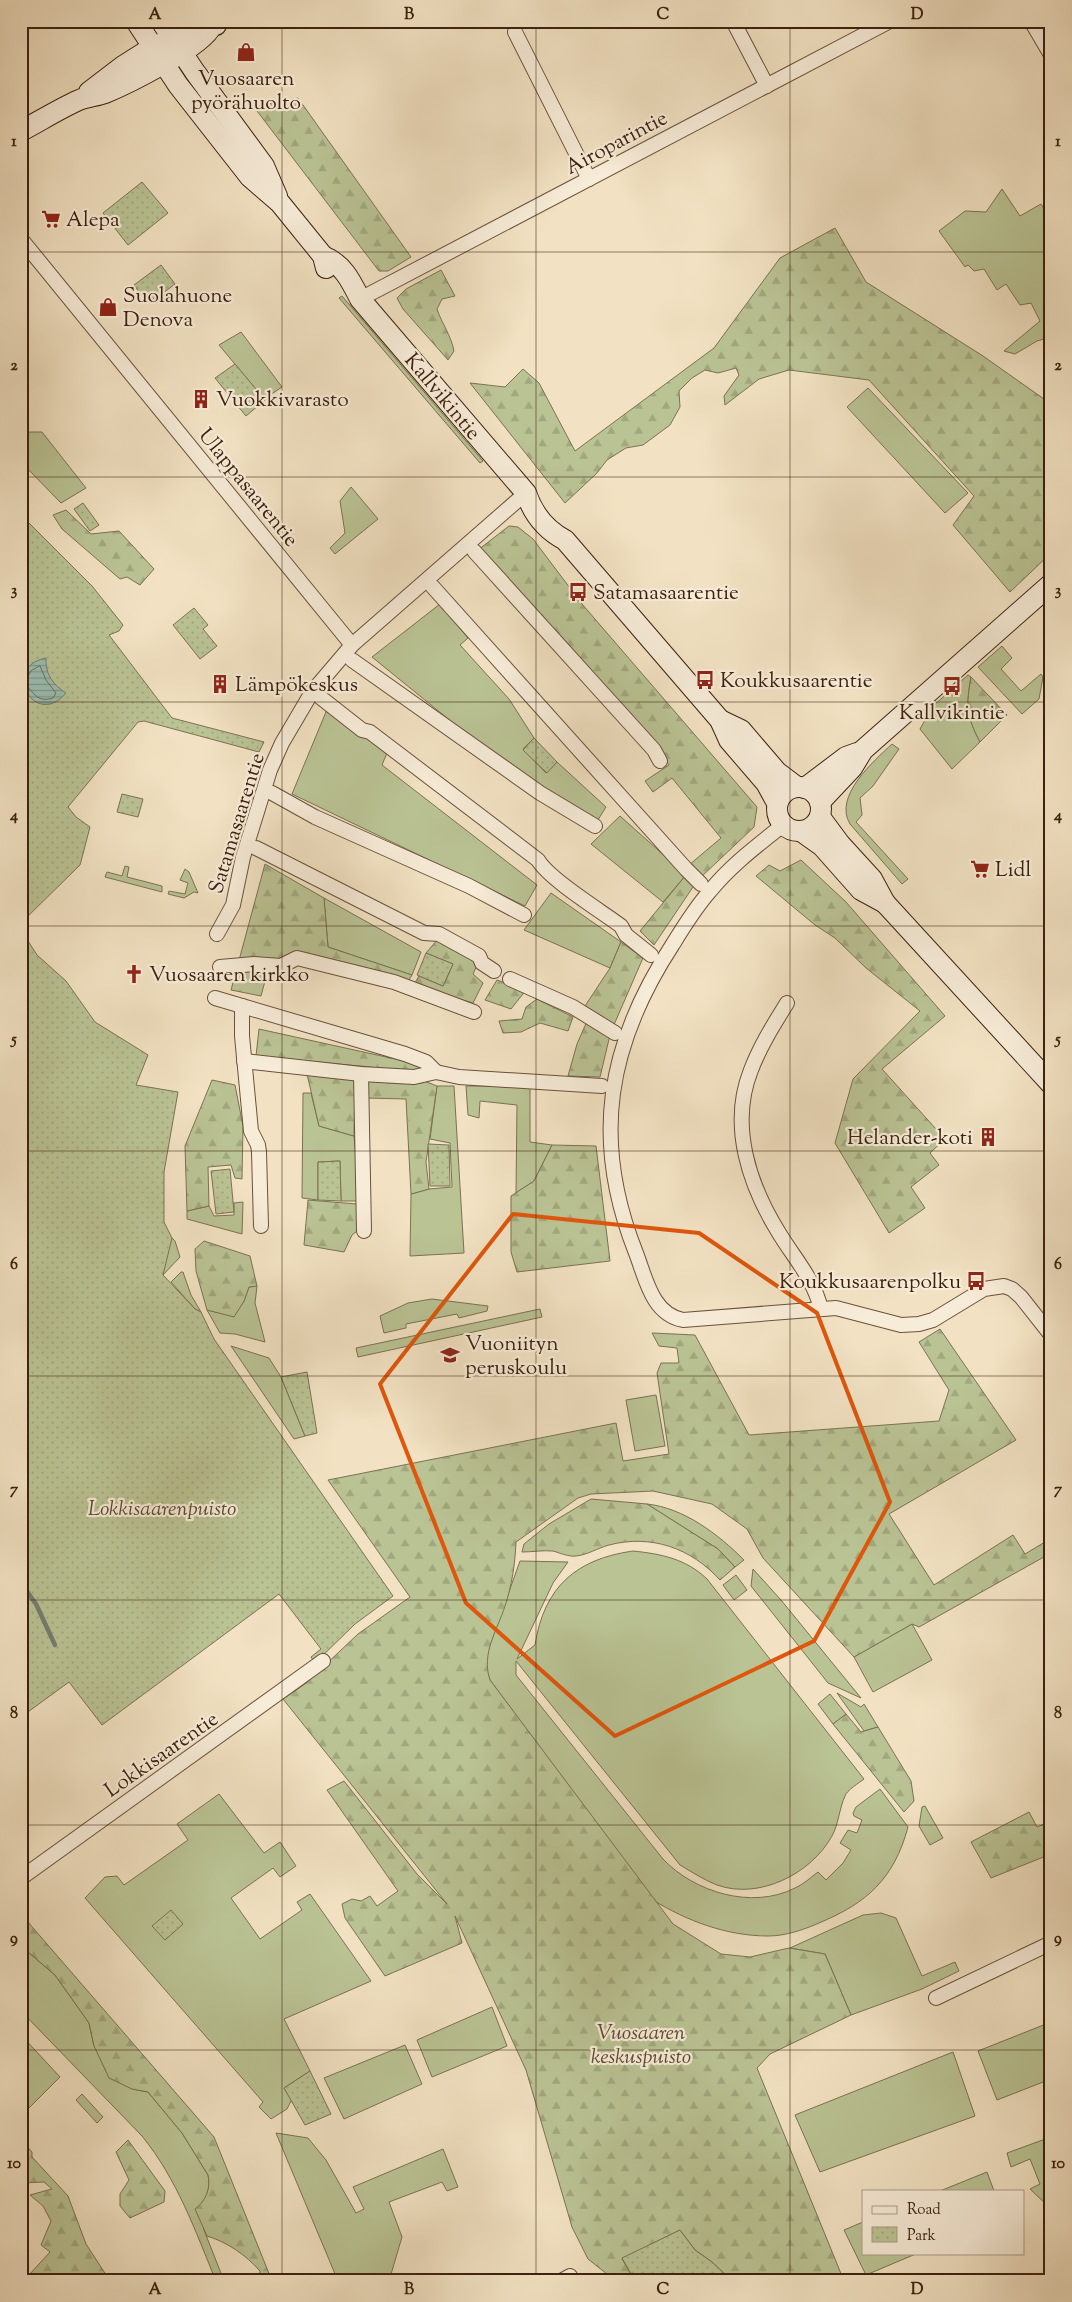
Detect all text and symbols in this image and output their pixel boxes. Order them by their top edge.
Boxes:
text: A [149,4,162,27]
text: B [404,4,414,27]
text: C [657,4,670,27]
text: D [911,4,924,27]
shop icon: Vuosaaren pyörähuolto [235,41,257,63]
place label: Vuosaaren pyörähuolto [191,65,301,119]
street label: Airoparintie [560,104,673,183]
text: 1 [11,131,17,154]
text: 1 [1055,131,1061,154]
place label: Alepa [66,206,120,236]
supermarket icon: Alepa [40,208,62,230]
place label: Suolahuone Denova [123,282,232,336]
shop icon: Suolahuone Denova [97,296,119,318]
street label: Kallvikintie [396,347,487,447]
text: 2 [10,355,18,378]
text: 2 [1054,355,1062,378]
place label: Vuokkivarasto [216,386,349,416]
building icon: Vuokkivarasto [190,388,212,410]
street label: Ulappasaarentie [190,422,305,554]
place label: Satamasaarentie [593,579,739,609]
text: 3 [11,580,18,603]
text: 3 [1055,580,1062,603]
bus stop icon: Satamasaarentie [567,581,589,603]
place label: Koukkusaarentie [720,667,872,697]
bus stop icon: Koukkusaarentie [694,669,716,691]
place label: Lämpökeskus [235,671,358,701]
building icon: Lämpökeskus [209,673,231,695]
bus stop icon: Kallvikintie [941,675,963,697]
place label: Kallvikintie [899,699,1005,729]
street label: Satamasaarentie [202,749,274,898]
text: 4 [9,805,18,828]
text: 4 [1053,805,1062,828]
place label: Lidl [995,856,1031,886]
supermarket icon: Lidl [969,858,991,880]
place label: Vuosaaren kirkko [149,961,309,991]
church icon: Vuosaaren kirkko [123,963,145,985]
text: 5 [9,1029,17,1052]
text: 5 [1053,1029,1061,1052]
place label: Helander-koti [847,1124,973,1154]
building icon: Helander-koti [977,1126,999,1148]
text: 6 [10,1254,18,1277]
text: 6 [1054,1254,1062,1277]
place label: Koukkusaarenpolku [779,1268,961,1298]
bus stop icon: Koukkusaarenpolku [965,1270,987,1292]
place label: Vuoniityn peruskoulu [465,1330,567,1384]
school or university icon: Vuoniityn peruskoulu [439,1344,461,1366]
text: 7 [10,1479,19,1502]
text: 7 [1054,1479,1063,1502]
park label: Lokkisaarenpuisto [88,1495,236,1525]
text: 8 [10,1703,18,1726]
text: 8 [1054,1703,1062,1726]
street label: Lokkisaarentie [99,1705,225,1806]
text: 9 [10,1928,18,1951]
text: 9 [1054,1928,1062,1951]
park label: Vuosaaren keskuspuisto [591,2019,691,2073]
text: 10 [7,2153,21,2176]
text: 10 [1051,2153,1065,2176]
legend [862,2190,1024,2254]
text: Road [907,2200,941,2221]
text: Park [907,2226,936,2247]
text: A [149,2279,162,2302]
text: B [404,2279,414,2302]
text: C [657,2279,670,2302]
text: D [911,2279,924,2302]

